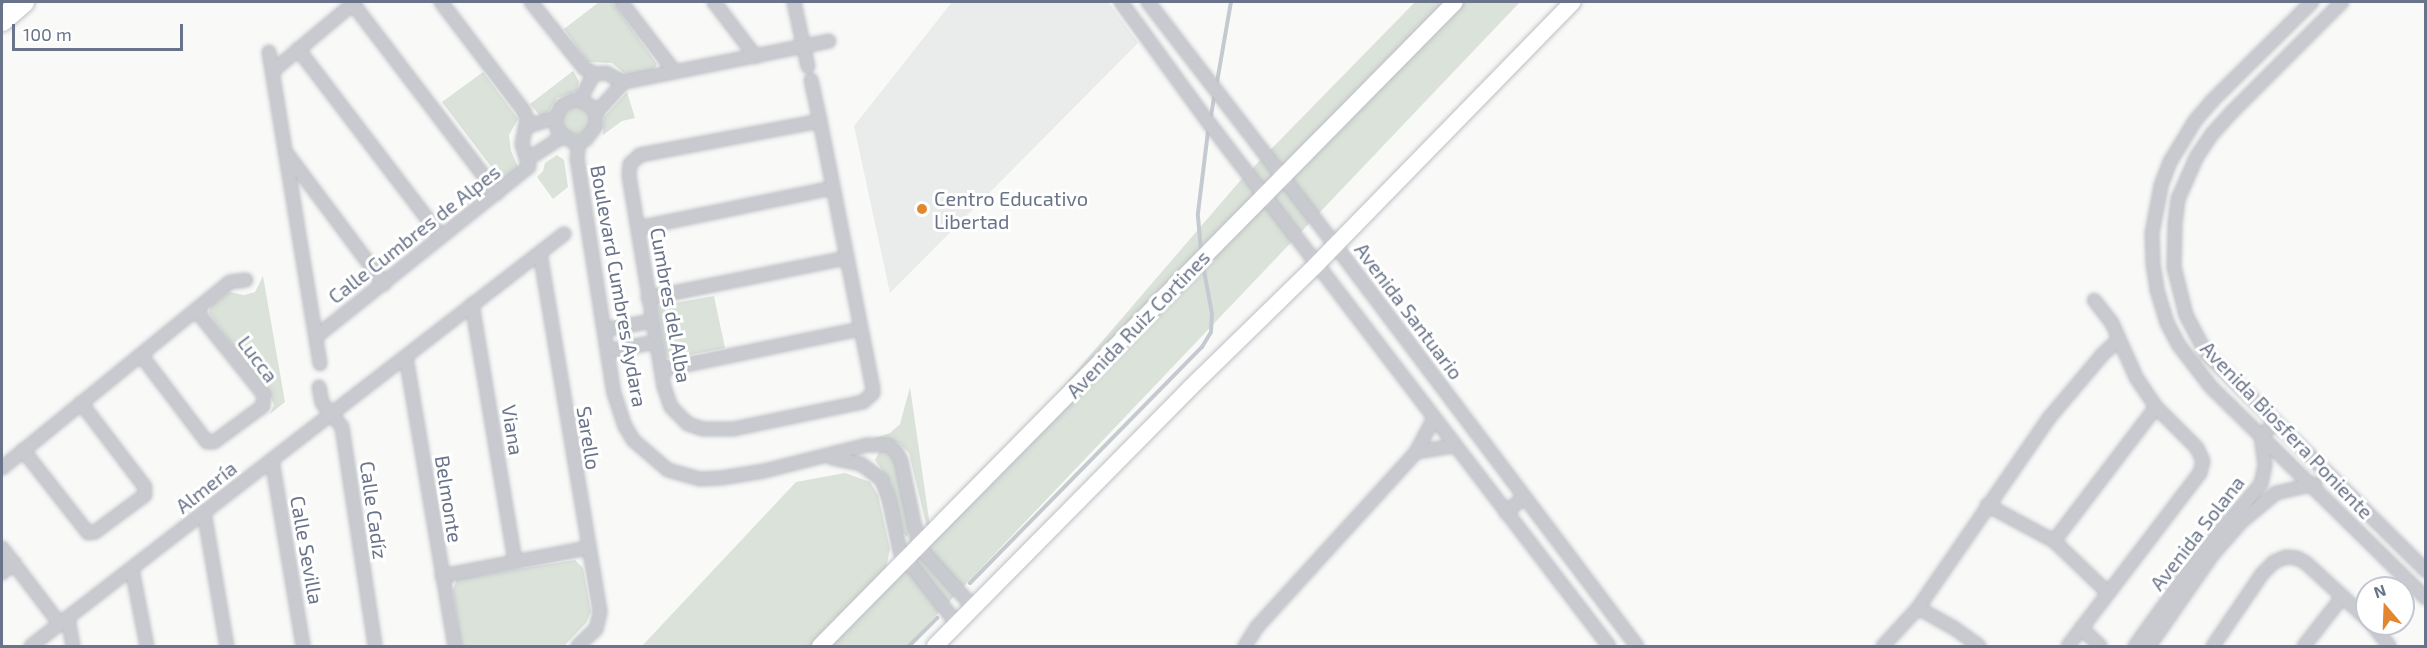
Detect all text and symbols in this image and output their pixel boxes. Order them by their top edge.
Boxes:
scale bar [15,12,186,50]
text: 100 m [23,23,72,45]
street label: Calle Cumbres de Alpes [323,159,505,309]
street label: Boulevard Cumbres Aydara [586,163,652,409]
place label: Centro Educativo Libertad [934,186,1088,233]
marker: Centro Educativo Libertad [915,202,929,216]
street label: Cumbres del Alba [645,225,697,385]
street label: Avenida Santuario [1350,238,1468,384]
street label: Avenida Ruiz Cortines [1061,245,1215,403]
street label: Lucca [233,331,283,387]
street label: Avenida Biosfera Poniente [2196,336,2378,524]
street label: Viana [497,403,529,457]
street label: Sarello [572,405,606,471]
street label: Belmonte [430,454,468,544]
street label: Almería [171,456,241,518]
street label: Calle Cadíz [355,460,393,560]
street label: Avenida Solana [2145,471,2249,595]
street label: Calle Sevilla [286,494,328,606]
north arrow [2355,576,2415,636]
text: N [2371,580,2388,601]

